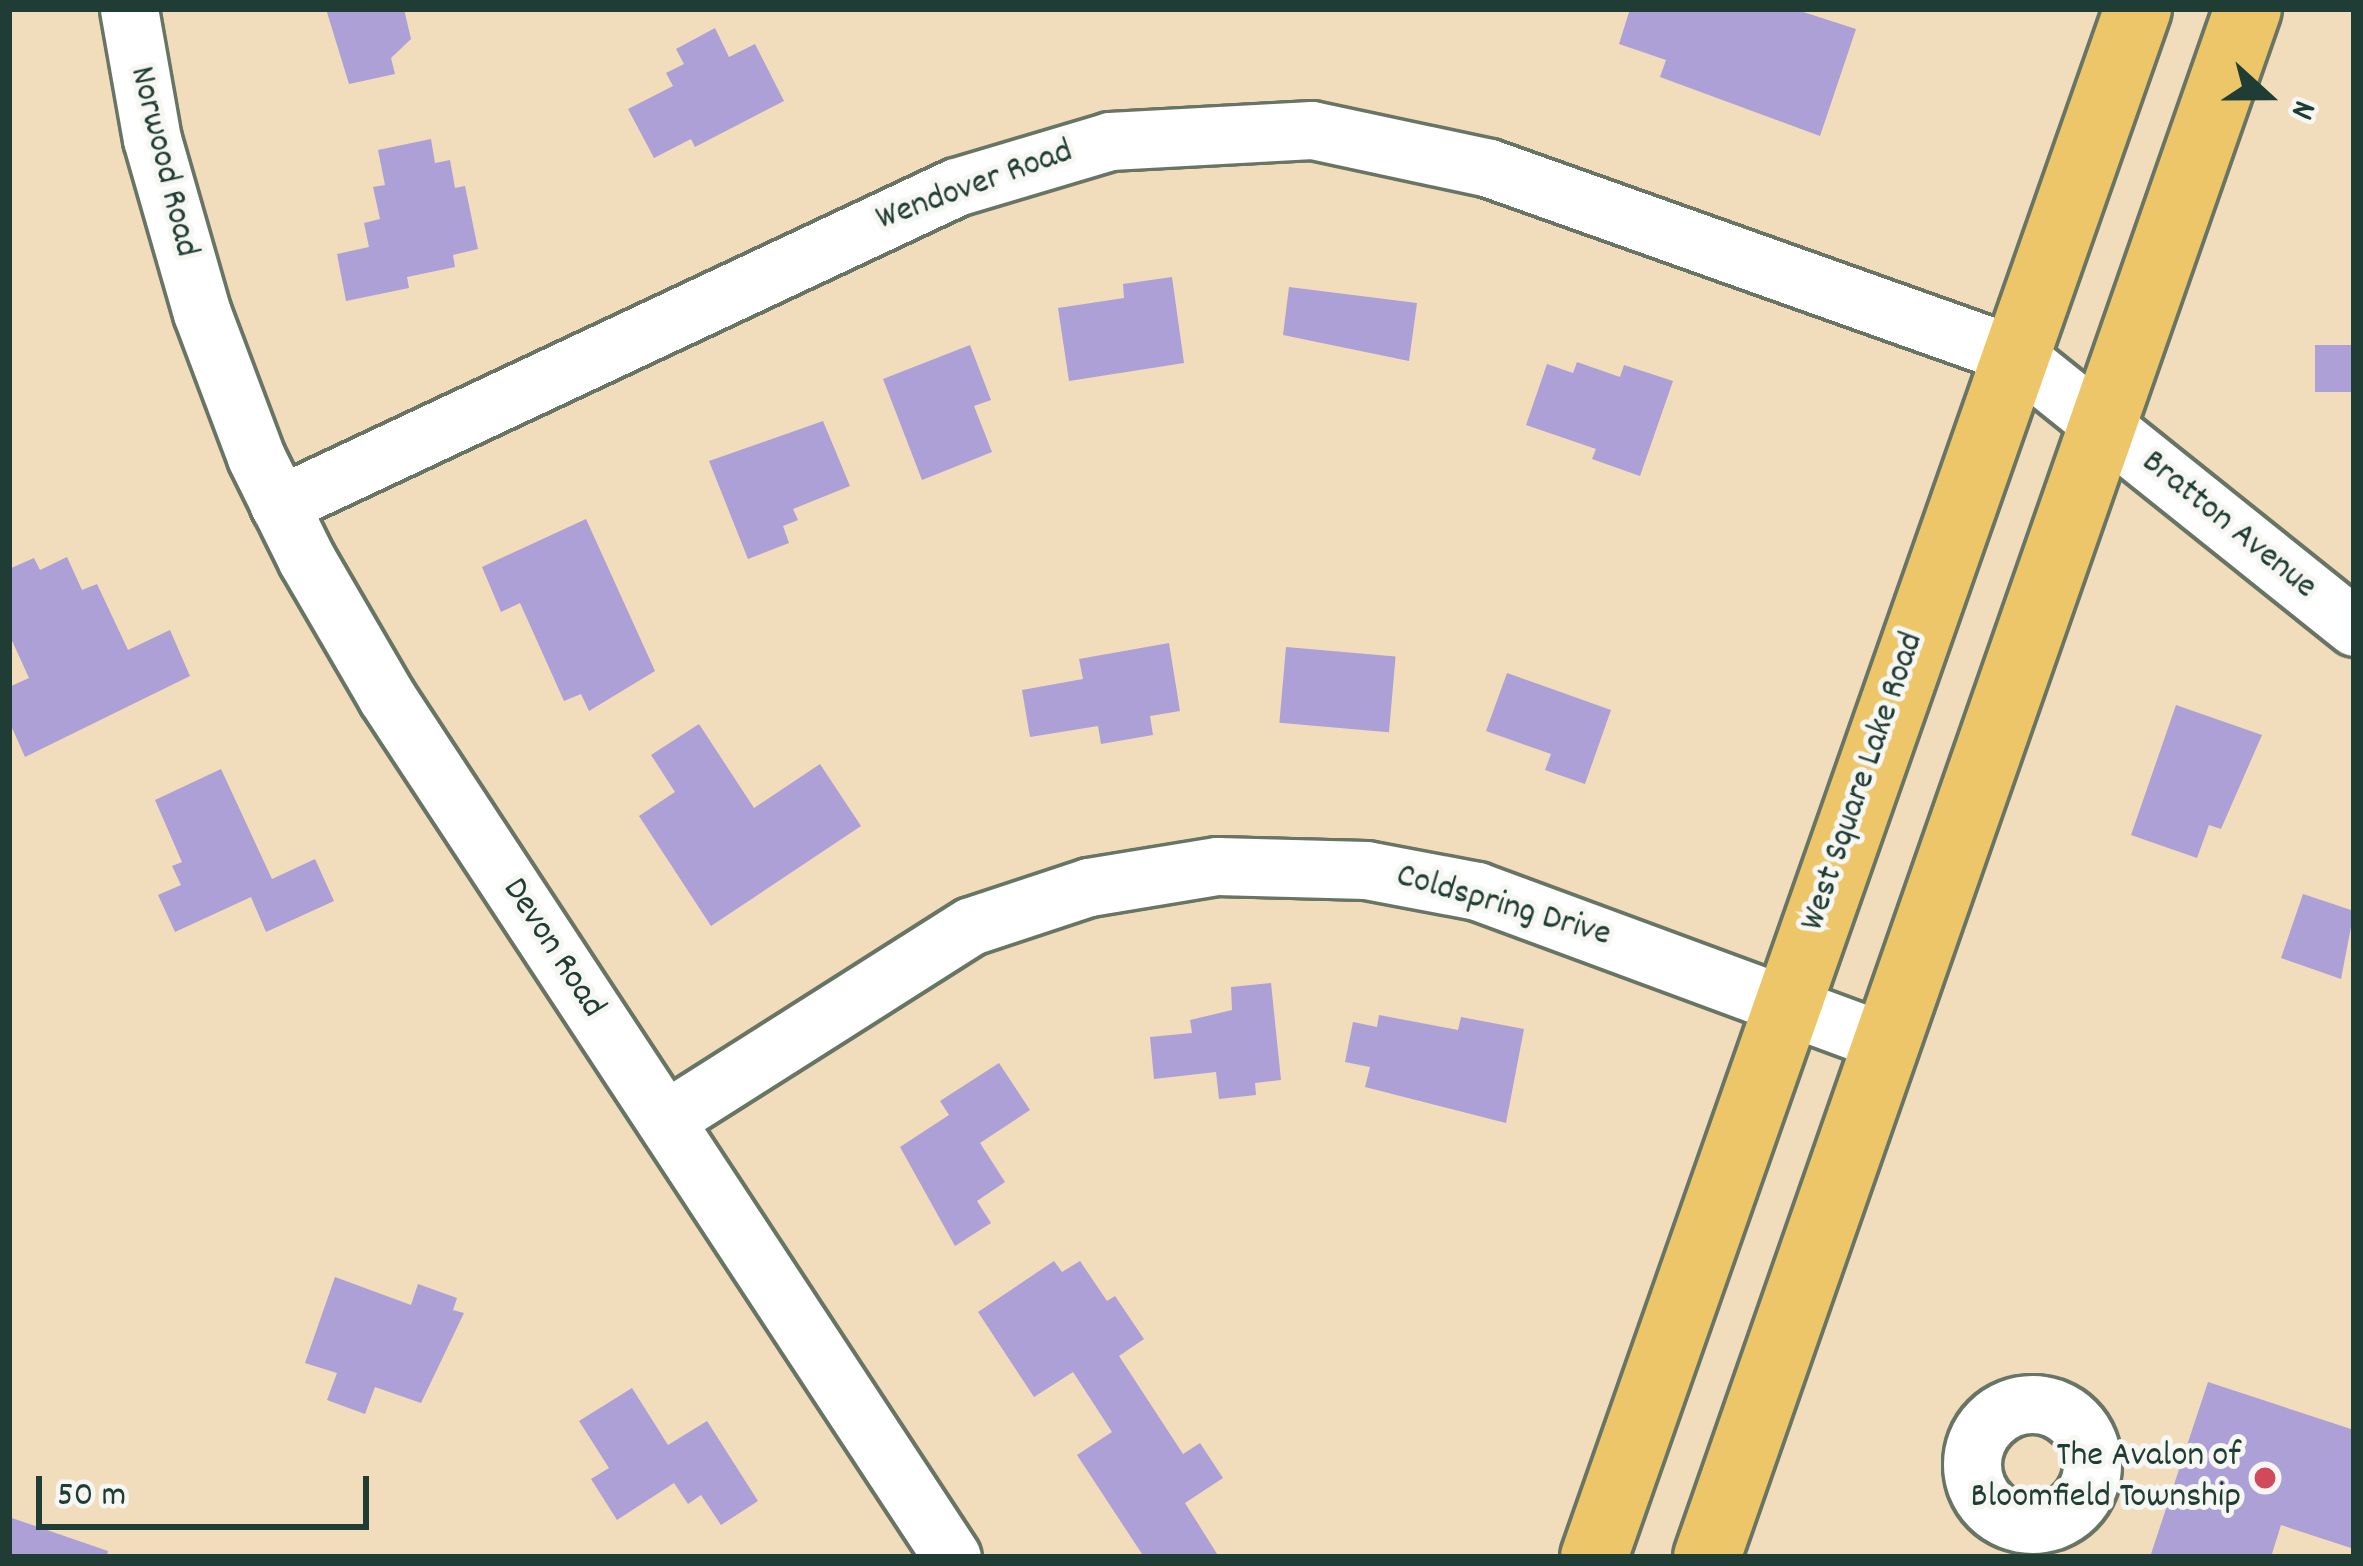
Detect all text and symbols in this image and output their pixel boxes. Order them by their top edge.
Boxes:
north arrow [2207,36,2327,156]
street label: Norwood Road [117,62,207,262]
text: N [2276,93,2326,125]
street label: Wendover Road [871,132,1079,242]
street label: Bratton Avenue [2132,442,2324,610]
street label: West Square Lake Road [1793,627,1935,937]
street label: Coldspring Drive [1391,856,1615,958]
street label: Devon Road [491,871,613,1027]
place label: The Avalon of Bloomfield Township [1971,1435,2241,1520]
scale bar [42,1452,375,1526]
marker: The Avalon of Bloomfield Township [2252,1465,2278,1491]
text: 50 m [57,1471,126,1523]

